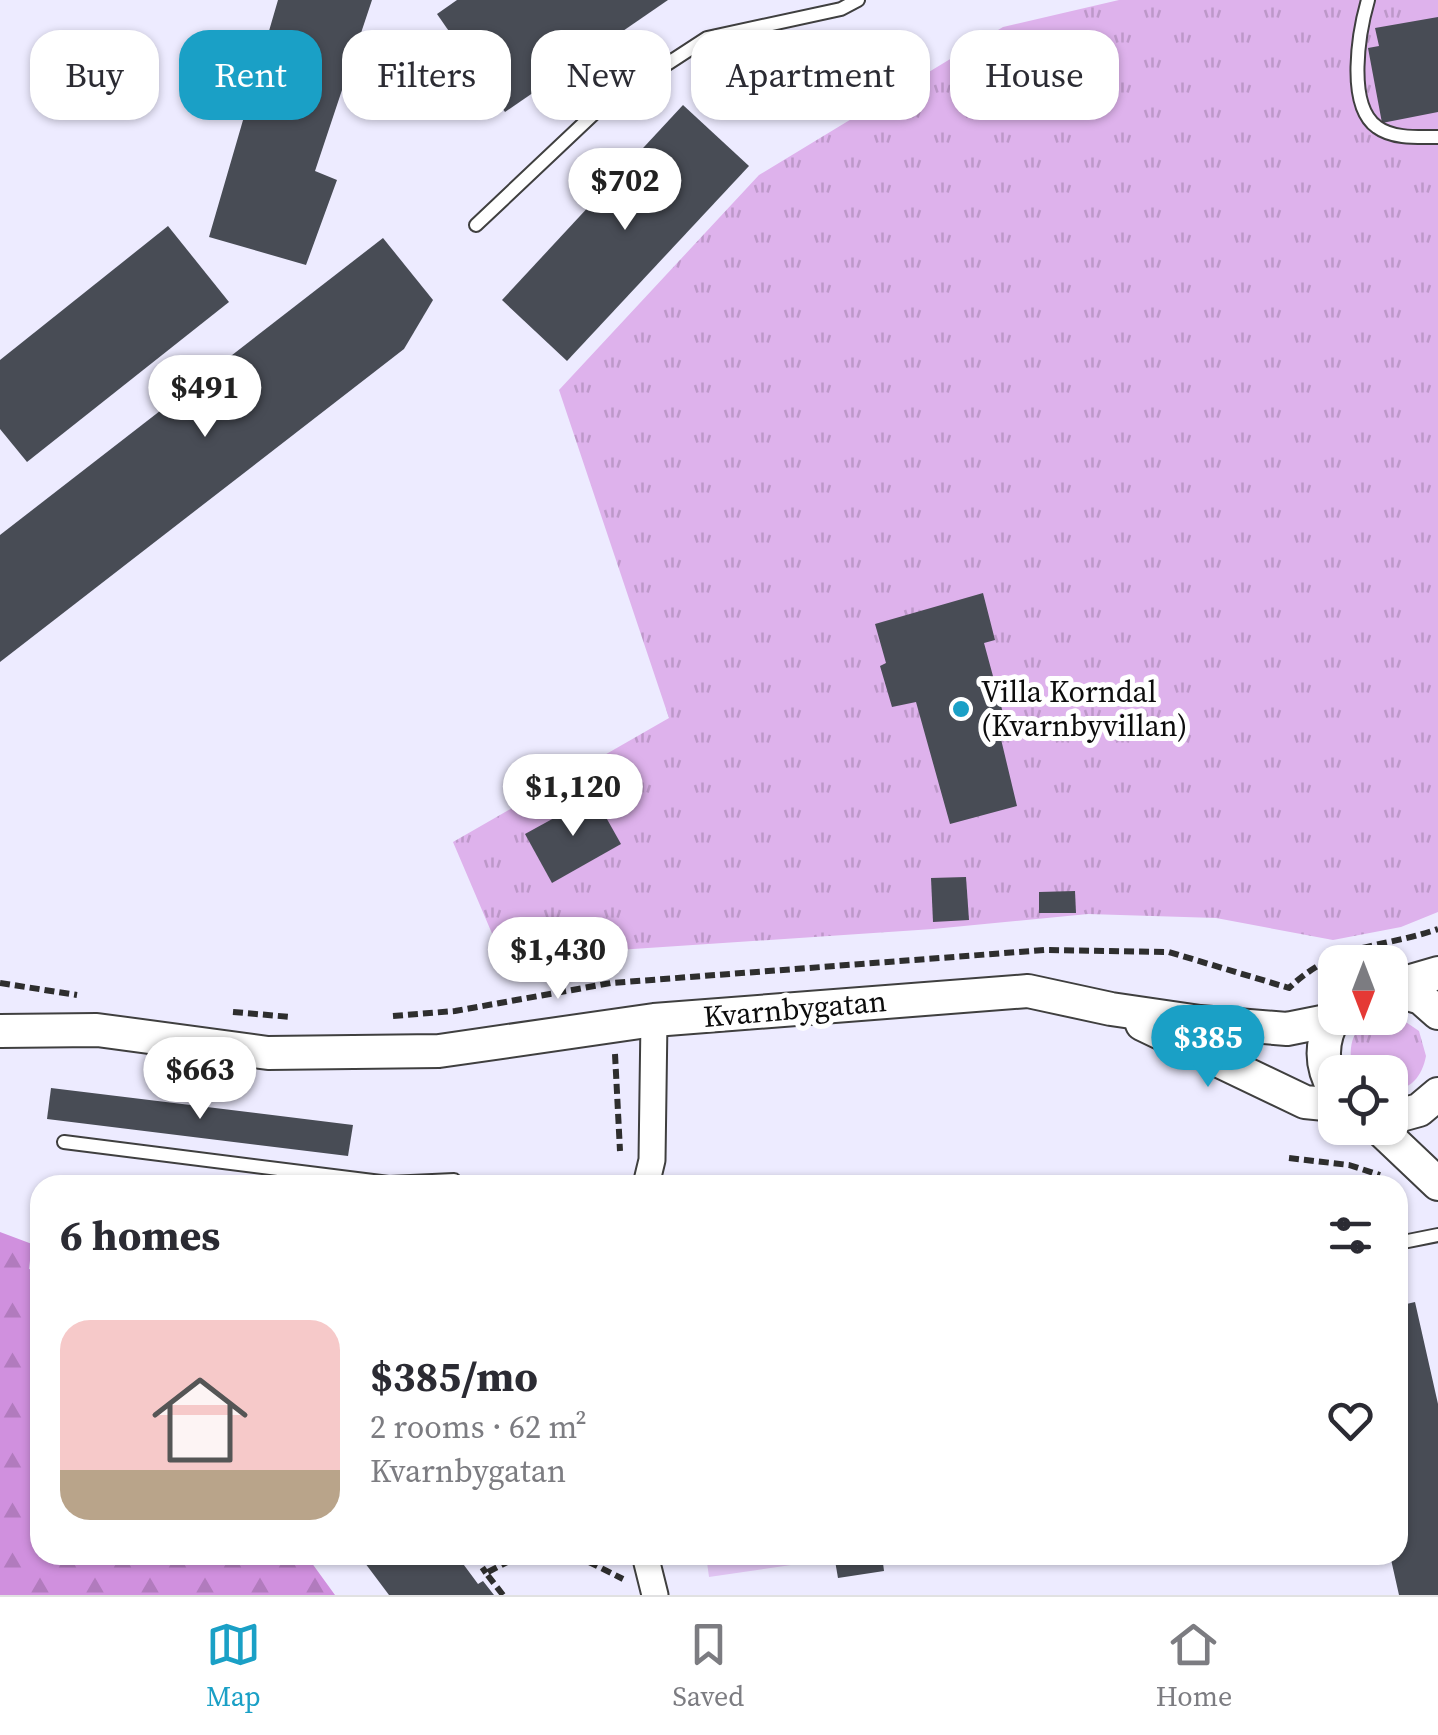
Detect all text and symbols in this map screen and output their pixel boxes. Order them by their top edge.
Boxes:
chip: Buy [30,30,159,120]
chip: Rent [179,30,322,120]
chip: Filters [342,30,511,120]
chip: New [531,30,671,120]
chip: Apartment [691,30,930,120]
chip: House [950,30,1119,120]
pin: $702 [566,148,684,233]
text: $702 [590,158,660,202]
pin: $491 [146,355,264,440]
text: $491 [170,365,240,409]
place label: Villa Korndal (Kvarnbyvillan) [981,671,1188,746]
marker: Villa Korndal (Kvarnbyvillan) [950,698,972,720]
pin: $1,120 [492,754,654,839]
text: $1,120 [525,764,621,808]
pin: $1,430 [477,917,639,1002]
text: $1,430 [510,927,606,971]
north arrow [1318,945,1408,1035]
map controls [1318,945,1408,1145]
street label: Kvarnbygatan [702,980,888,1037]
pin: $385 [1149,1005,1267,1090]
text: $385 [1173,1015,1243,1059]
pin: $663 [141,1037,259,1122]
text: $663 [165,1047,235,1091]
button: locate [1318,1055,1408,1145]
text: 6 homes [60,1206,220,1264]
icon: filters [1323,1208,1378,1263]
text: $385/mo [370,1347,538,1405]
icon: home [140,1360,260,1480]
icon: heart [1323,1393,1378,1448]
text: 2 rooms · 62 m² [370,1405,587,1449]
text: Kvarnbygatan [370,1449,566,1493]
tab: Map [206,1617,261,1715]
tab: Saved [672,1617,744,1715]
tab: Home [1156,1617,1232,1715]

